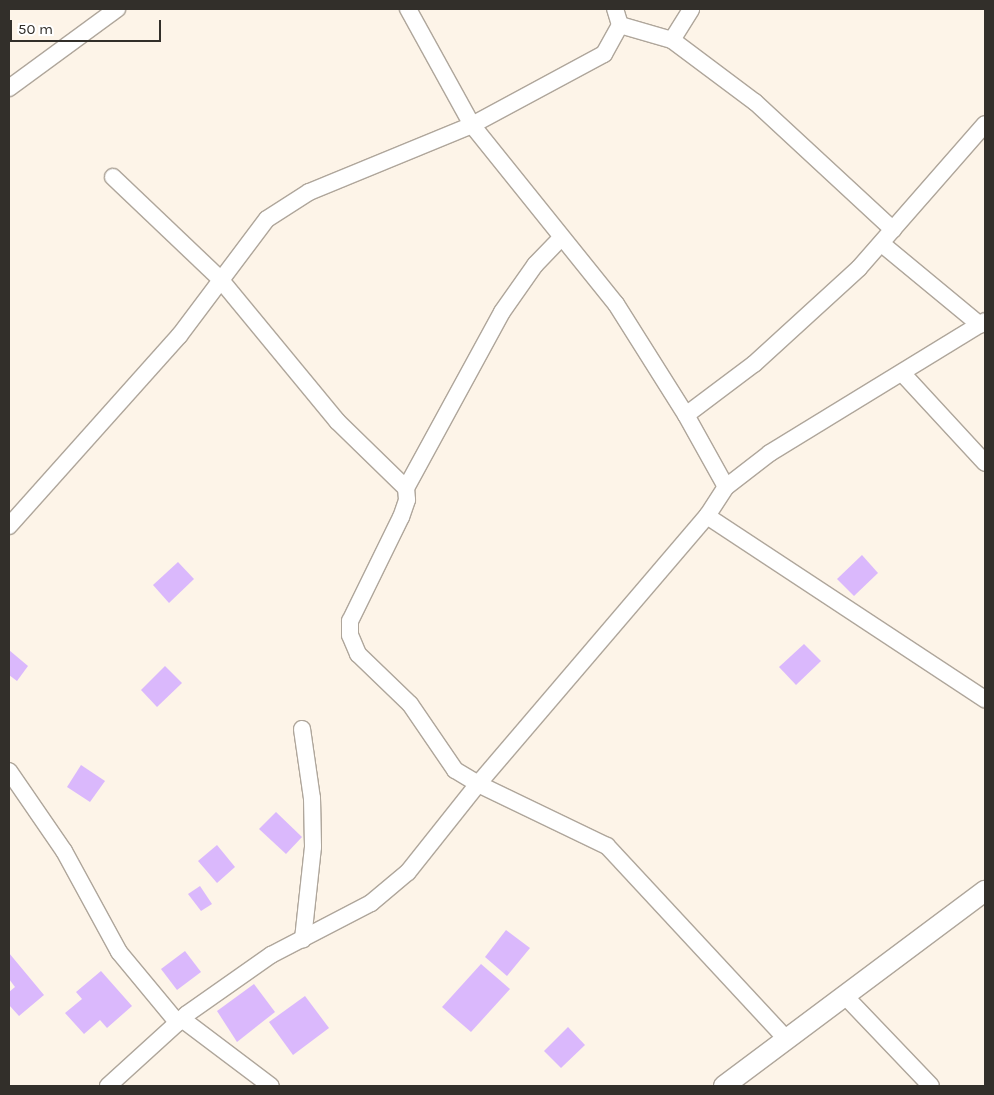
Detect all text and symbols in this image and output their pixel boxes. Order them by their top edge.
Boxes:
scale bar [12,10,164,42]
text: 50 m [18,20,53,38]

